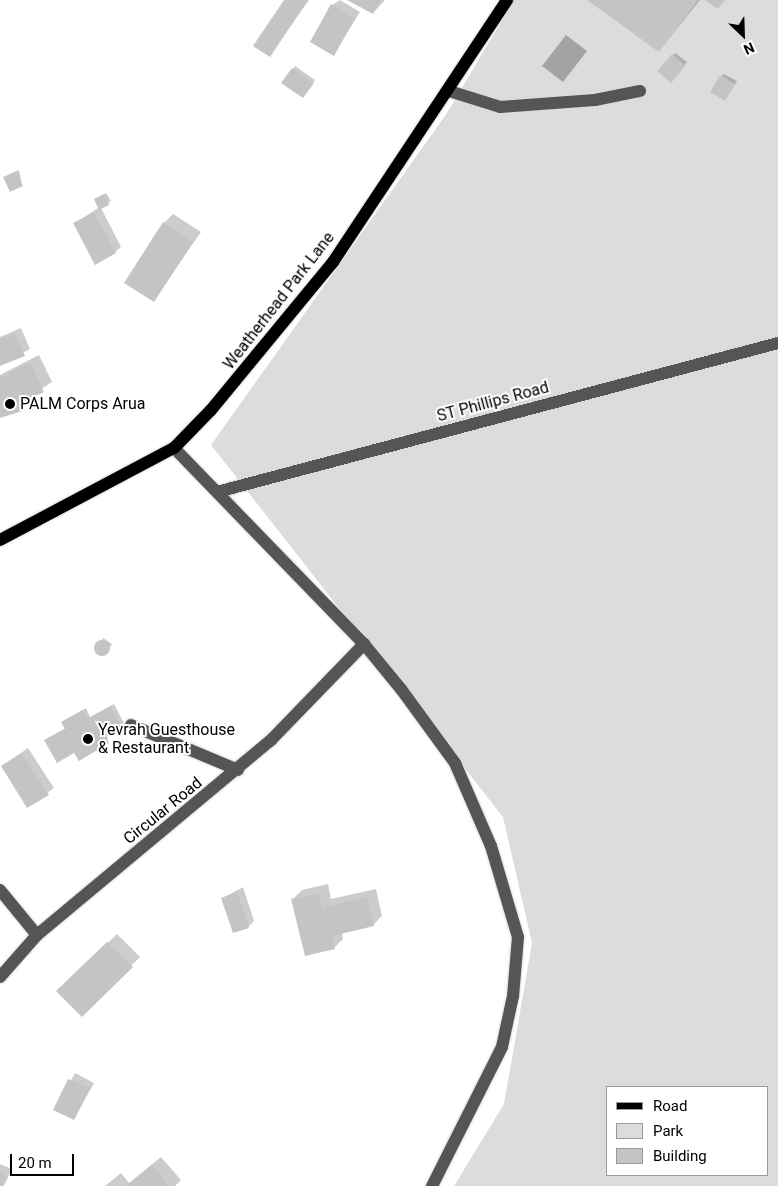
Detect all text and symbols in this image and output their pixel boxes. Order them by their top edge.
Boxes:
north arrow [718,10,768,60]
text: N [741,39,757,58]
street label: Weatherhead Park Lane [219,229,339,373]
street label: ST Phillips Road [435,378,551,426]
place label: PALM Corps Arua [20,394,146,414]
marker: PALM Corps Arua [4,398,16,410]
place label: Yevrah Guesthouse & Restaurant [98,720,235,758]
marker: Yevrah Guesthouse & Restaurant [82,733,94,745]
street label: Circular Road [120,773,206,849]
legend [606,1086,768,1176]
text: Road [653,1097,687,1115]
text: Park [653,1122,683,1140]
scale bar [12,1144,76,1176]
text: Building [653,1147,707,1165]
text: 20 m [18,1154,52,1172]

